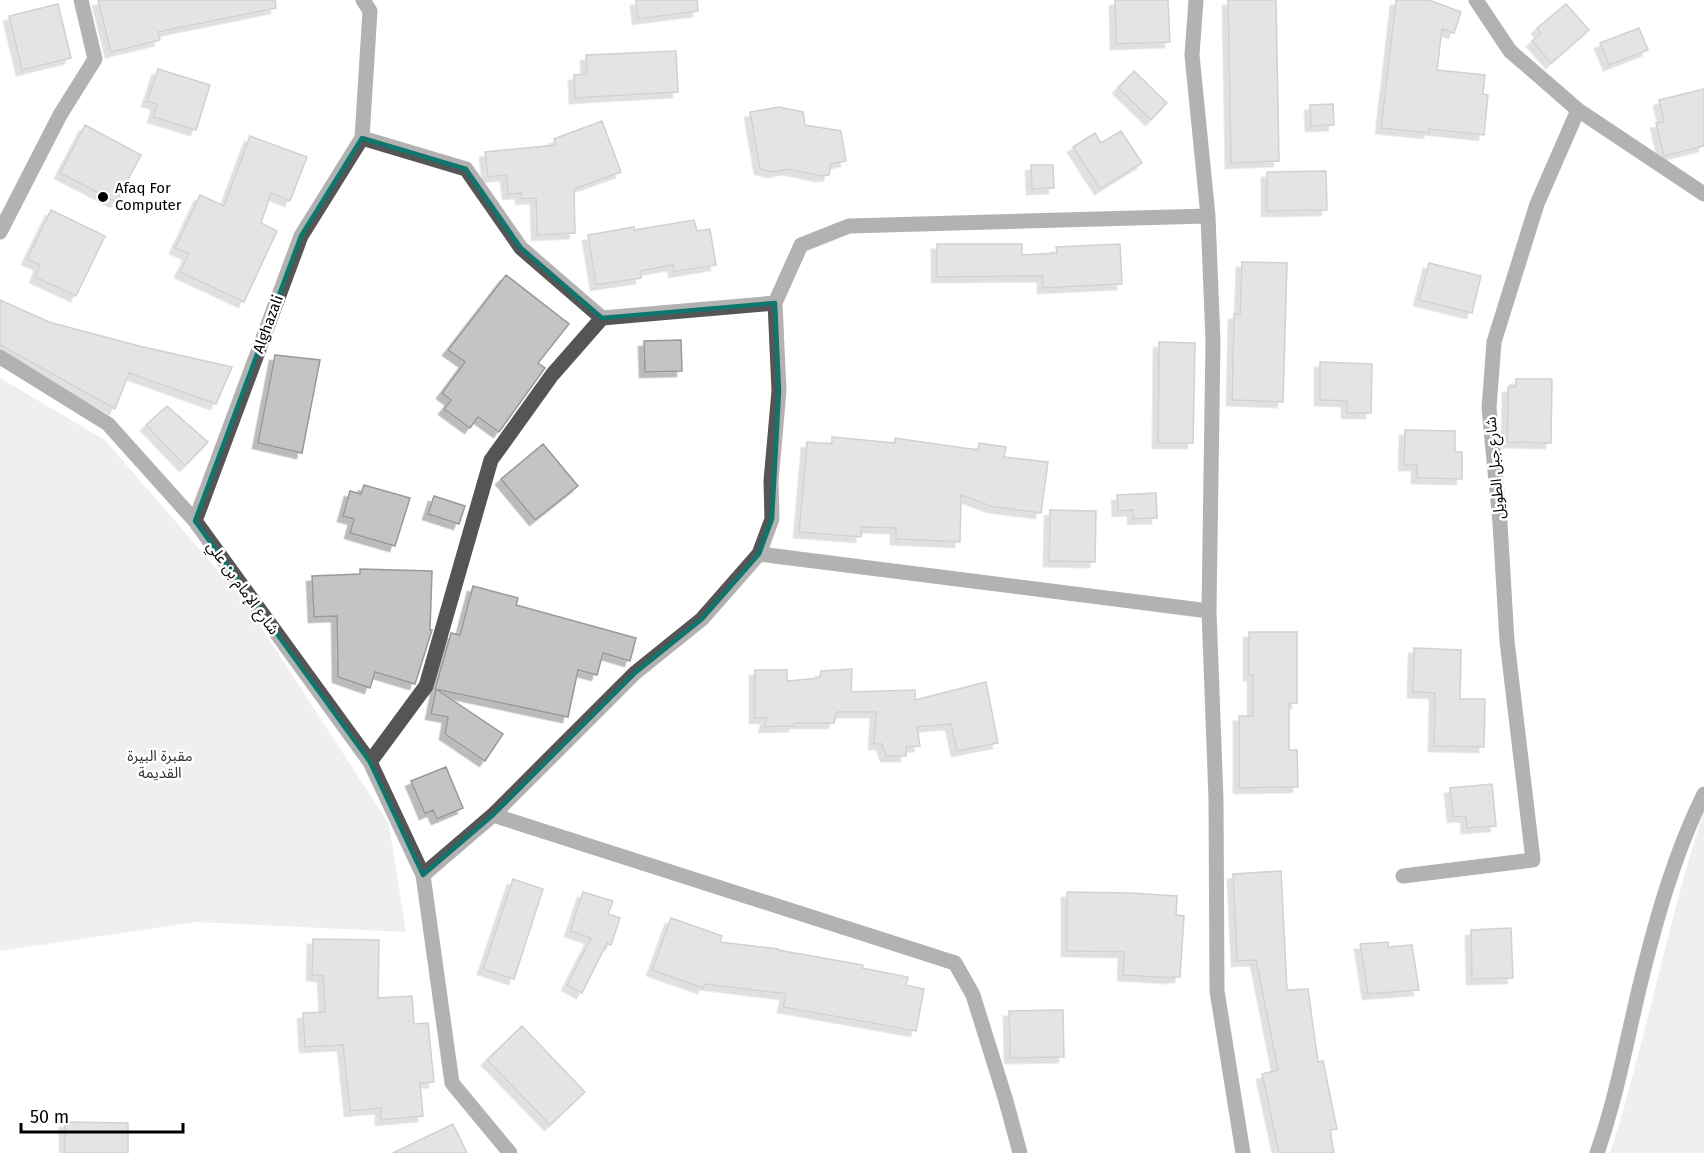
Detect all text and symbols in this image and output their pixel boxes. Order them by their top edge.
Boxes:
place label: Afaq For Computer [115,179,182,214]
marker: Afaq For Computer [96,190,110,204]
street label: Alghazali [249,292,287,356]
street label: شارع جبل الطويل [1482,416,1511,520]
street label: شارع الإمام بن علي [201,538,283,640]
park label: مقبرة البيرة القديمة [127,747,193,782]
scale bar [21,1096,183,1134]
text: 50 m [30,1106,69,1128]

